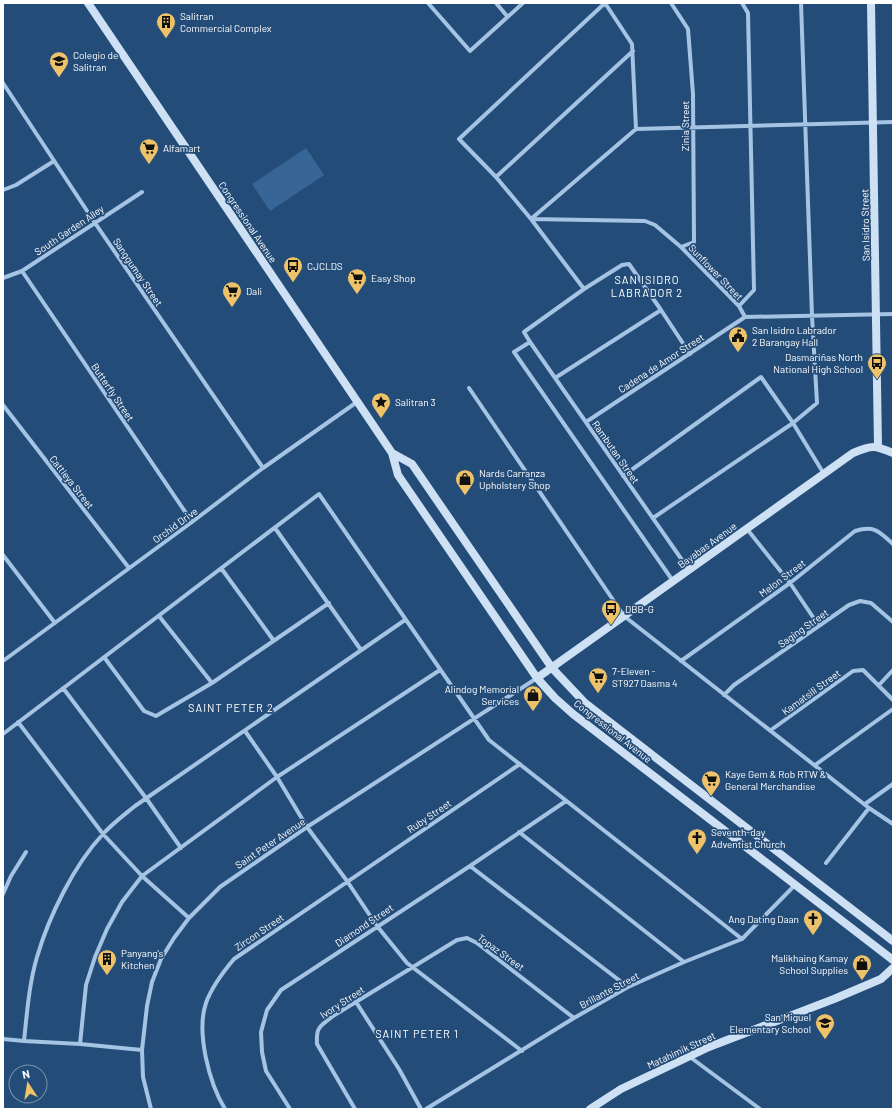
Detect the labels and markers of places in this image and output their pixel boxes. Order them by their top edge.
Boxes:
place label: Salitran Commercial Complex [180,10,272,34]
building icon: Salitran Commercial Complex [155,11,177,39]
place label: Colegio de Salitran [73,49,118,73]
school or university icon: Colegio de Salitran [48,50,70,78]
supermarket icon: Alfamart [138,137,160,165]
place label: Alfamart [163,142,201,154]
bus stop icon: CJCLDS [282,255,304,283]
place label: CJCLDS [307,260,343,272]
supermarket icon: Easy Shop [346,267,368,295]
place label: Easy Shop [371,272,415,284]
supermarket icon: Dali [221,280,243,308]
place label: Dali [246,285,262,297]
place label: San Isidro Labrador 2 Barangay Hall [752,324,837,348]
public building icon: San Isidro Labrador 2 Barangay Hall [727,325,749,353]
place label: Dasmariñas North National High School [773,351,863,375]
bus stop icon: Dasmariñas North National High School [866,352,888,380]
place icon: Salitran 3 [370,391,392,419]
place label: Salitran 3 [395,396,436,408]
place label: Nards Carranza Upholstery Shop [479,467,550,491]
shop icon: Nards Carranza Upholstery Shop [454,468,476,496]
bus stop icon: DBB-G [600,598,622,626]
place label: DBB-G [625,603,654,615]
place label: 7-Eleven - ST927 Dasma 4 [612,665,678,689]
supermarket icon: 7-Eleven - ST927 Dasma 4 [587,666,609,694]
place label: Alindog Memorial Services [445,683,519,707]
shop icon: Alindog Memorial Services [522,684,544,712]
place label: Kaye Gem & Rob RTW & General Merchandise [725,768,826,792]
supermarket icon: Kaye Gem & Rob RTW & General Merchandise [700,769,722,797]
place label: Seventh-day Adventist Church [711,826,785,850]
church icon: Seventh-day Adventist Church [686,827,708,855]
church icon: Ang Dating Daan [802,908,824,936]
place label: Ang Dating Daan [728,913,799,925]
place label: Panyang's Kitchen [121,947,164,971]
building icon: Panyang's Kitchen [96,948,118,976]
place label: Malikhaing Kamay School Supplies [771,952,848,976]
shop icon: Malikhaing Kamay School Supplies [851,953,873,981]
place label: San Miguel Elementary School [730,1011,811,1035]
school or university icon: San Miguel Elementary School [814,1012,836,1040]

